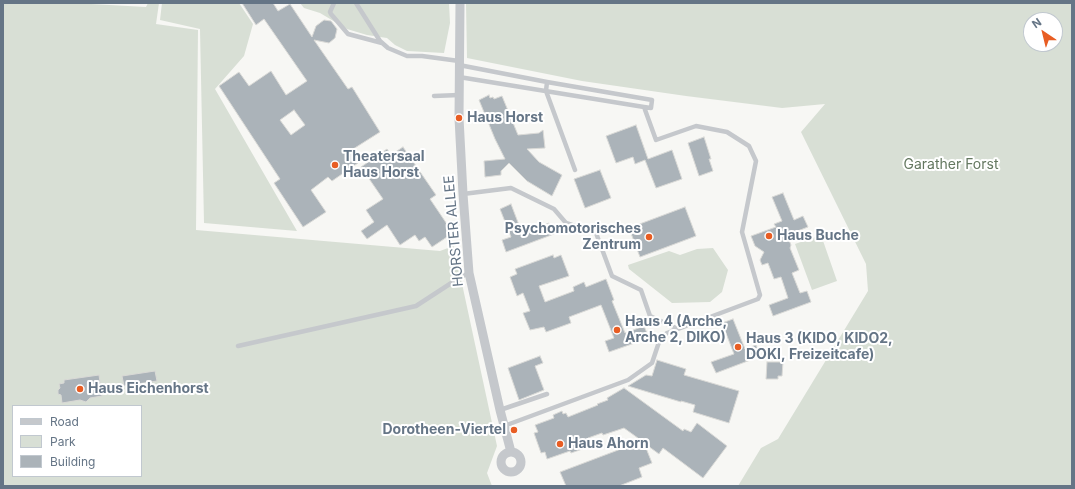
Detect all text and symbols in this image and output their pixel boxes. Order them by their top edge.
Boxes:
north arrow [1023,12,1063,52]
text: N [1029,15,1044,31]
place label: Haus Horst [467,110,543,126]
marker: Haus Horst [454,113,464,123]
place label: Theatersaal Haus Horst [343,149,425,182]
park label: Garather Forst [903,157,999,173]
marker: Theatersaal Haus Horst [330,160,340,170]
street label: HORSTER ALLEE [441,175,467,287]
place label: Psychomotorisches Zentrum [505,221,641,254]
place label: Haus Buche [777,228,859,244]
marker: Haus Buche [764,231,774,241]
marker: Psychomotorisches Zentrum [644,232,654,242]
place label: Haus 4 (Arche, Arche 2, DIKO) [625,314,727,346]
marker: Haus 4 (Arche, Arche 2, DIKO) [612,325,622,335]
place label: Haus 3 (KIDO, KIDO2, DOKI, Freizeitcafe) [746,331,893,364]
marker: Haus 3 (KIDO, KIDO2, DOKI, Freizeitcafe) [733,342,743,352]
place label: Haus Eichenhorst [88,381,209,397]
marker: Haus Eichenhorst [75,384,85,394]
legend [12,405,142,477]
text: Road [50,414,79,429]
place label: Dorotheen-Viertel [382,422,506,438]
marker: Dorotheen-Viertel [509,425,519,435]
text: Park [50,434,76,449]
place label: Haus Ahorn [568,436,649,452]
marker: Haus Ahorn [555,439,565,449]
text: Building [50,454,95,469]

